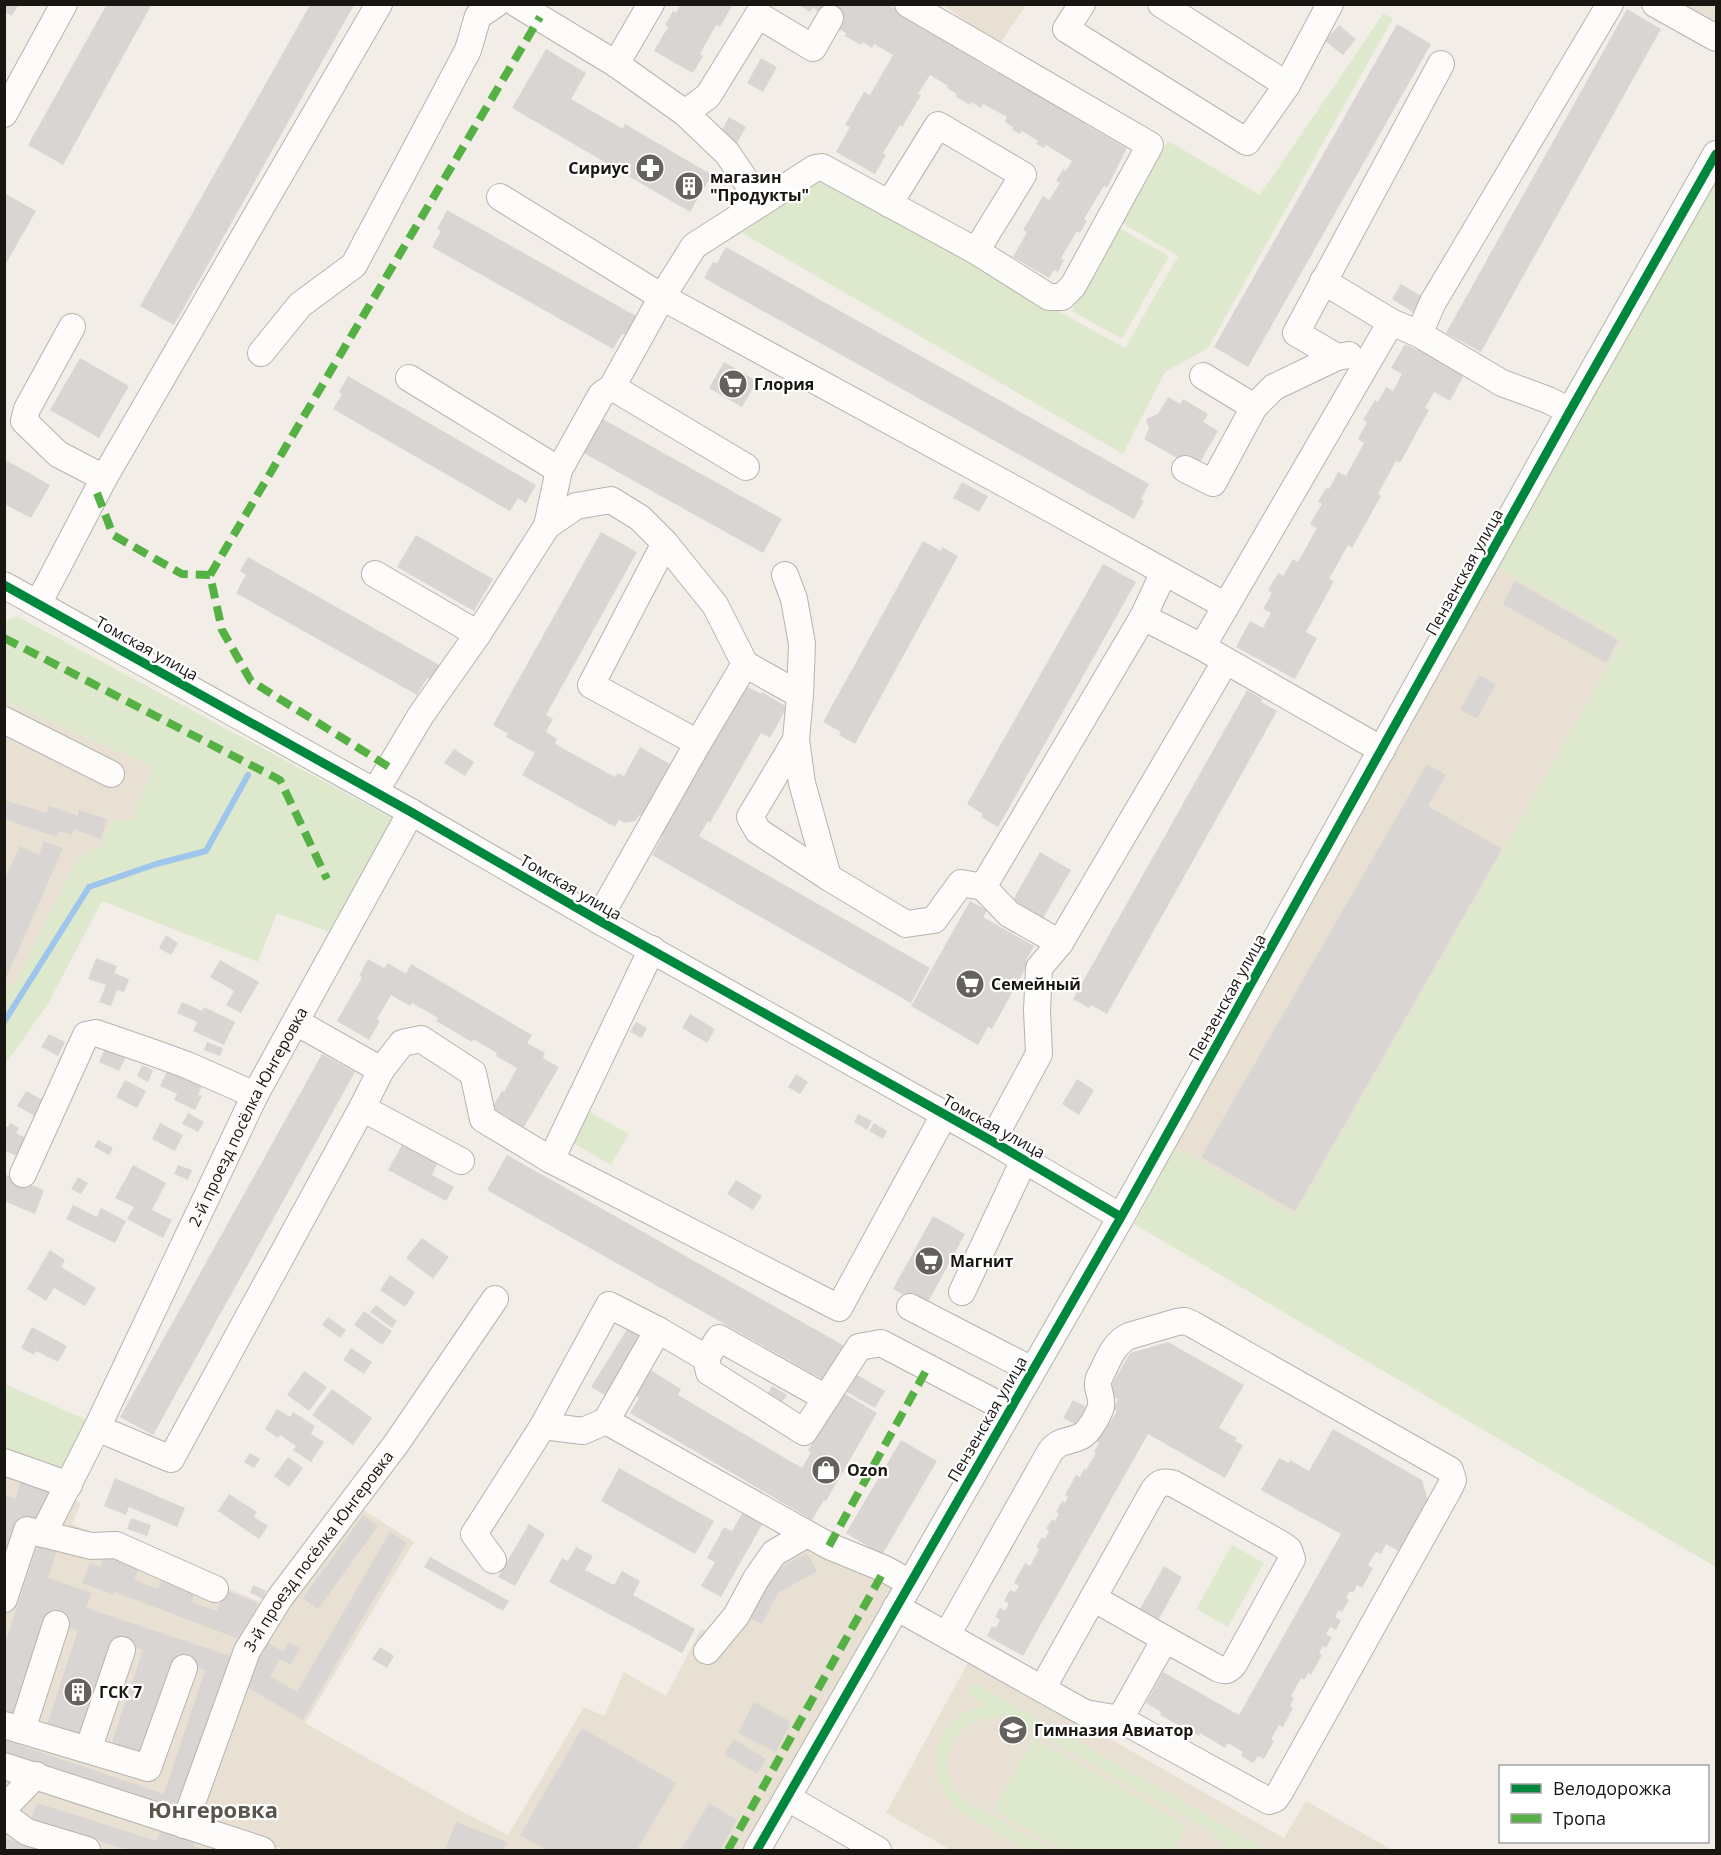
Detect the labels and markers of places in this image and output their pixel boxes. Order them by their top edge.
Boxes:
pharmacy icon: Сириус [634,152,666,184]
place label: Сириус [568,157,629,179]
place label: магазин "Продукты" [710,166,809,206]
building icon: магазин "Продукты" [673,170,705,202]
supermarket icon: Глория [717,368,749,400]
place label: Глория [754,373,814,395]
supermarket icon: Семейный [954,968,986,1000]
place label: Семейный [991,973,1081,995]
supermarket icon: Магнит [913,1245,945,1277]
place label: Магнит [950,1250,1014,1272]
shop icon: Ozon [810,1454,842,1486]
place label: Ozon [847,1459,888,1481]
building icon: ГСК 7 [62,1676,94,1708]
place label: ГСК 7 [99,1681,142,1703]
school or university icon: Гимназия Авиатор [997,1714,1029,1746]
place label: Гимназия Авиатор [1034,1719,1193,1741]

